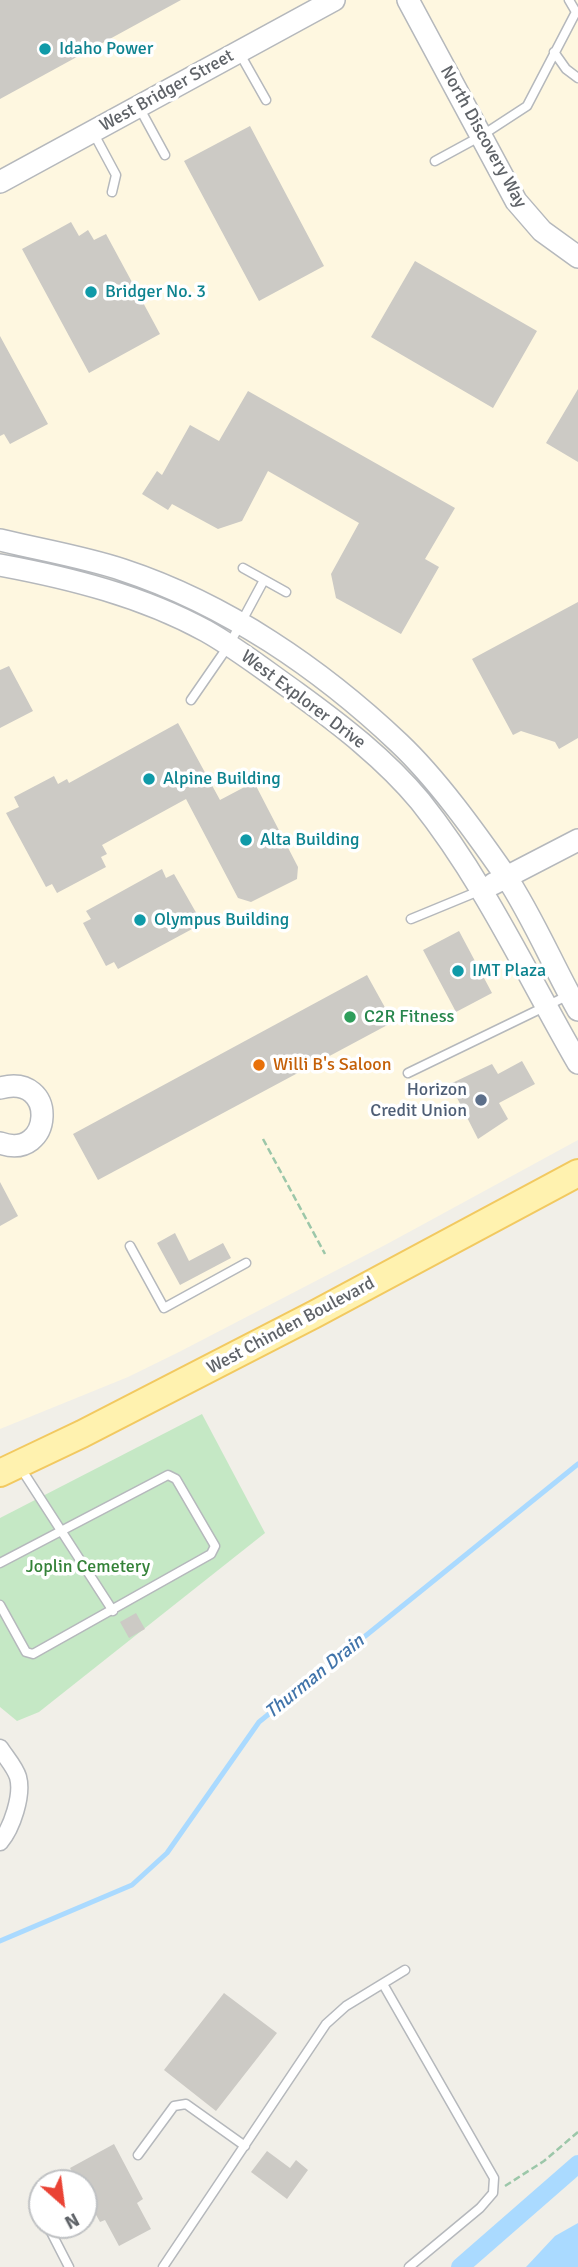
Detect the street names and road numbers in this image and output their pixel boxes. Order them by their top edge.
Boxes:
street label: West Bridger Street [96,45,238,137]
street label: North Discovery Way [435,62,531,212]
street label: West Explorer Drive [236,646,370,754]
street label: West Chinden Boulevard [204,1273,378,1379]

